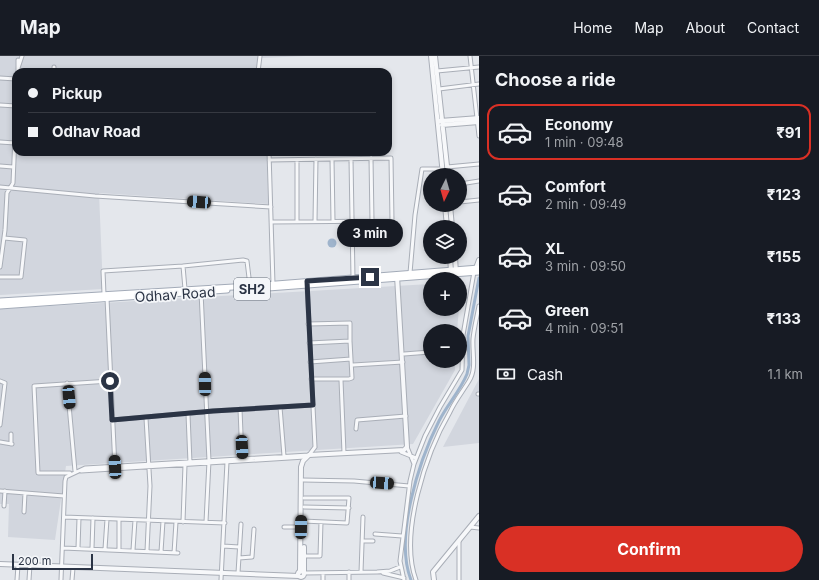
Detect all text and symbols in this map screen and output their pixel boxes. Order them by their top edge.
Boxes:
text: Map [20,16,61,39]
text: Home [573,19,612,36]
text: Map [634,19,664,36]
text: About [686,19,725,36]
text: Contact [747,19,799,36]
text: Choose a ride [495,69,616,90]
text: Pickup [52,84,102,103]
icon: car [497,114,533,150]
text: Economy [545,115,613,134]
text: Odhav Road [52,122,141,141]
text: ₹91 [776,123,801,142]
text: 1 min · 09:48 [545,134,624,150]
north arrow [423,168,467,212]
map controls [423,168,467,368]
icon: car [497,176,533,212]
text: Comfort [545,177,606,196]
text: ₹123 [767,185,801,204]
car [187,195,211,209]
text: 2 min · 09:49 [545,196,626,212]
callout: 3 min [337,219,403,247]
button: layers [423,220,467,264]
text: 3 min [353,225,387,241]
icon: car [497,238,533,274]
text: XL [545,239,565,258]
text: ₹155 [767,247,801,266]
text: 3 min · 09:50 [545,258,626,274]
route end [361,268,379,286]
button: + [423,272,467,316]
road number: SH2 [234,278,270,300]
street label: Odhav Road [134,283,216,305]
icon: car [497,300,533,336]
text: Green [545,301,589,320]
text: ₹133 [767,309,801,328]
text: 4 min · 09:51 [545,320,624,336]
button: − [423,324,467,368]
icon: cash [495,363,517,385]
text: Cash [527,365,563,384]
text: 1.1 km [768,366,803,382]
route start [101,372,119,390]
car [199,372,211,396]
car [62,385,76,409]
car [235,435,249,459]
car [108,455,122,479]
car [370,476,394,490]
car [295,515,307,539]
button: Confirm [495,526,803,572]
scale bar [12,552,93,571]
text: 200 m [18,554,51,568]

